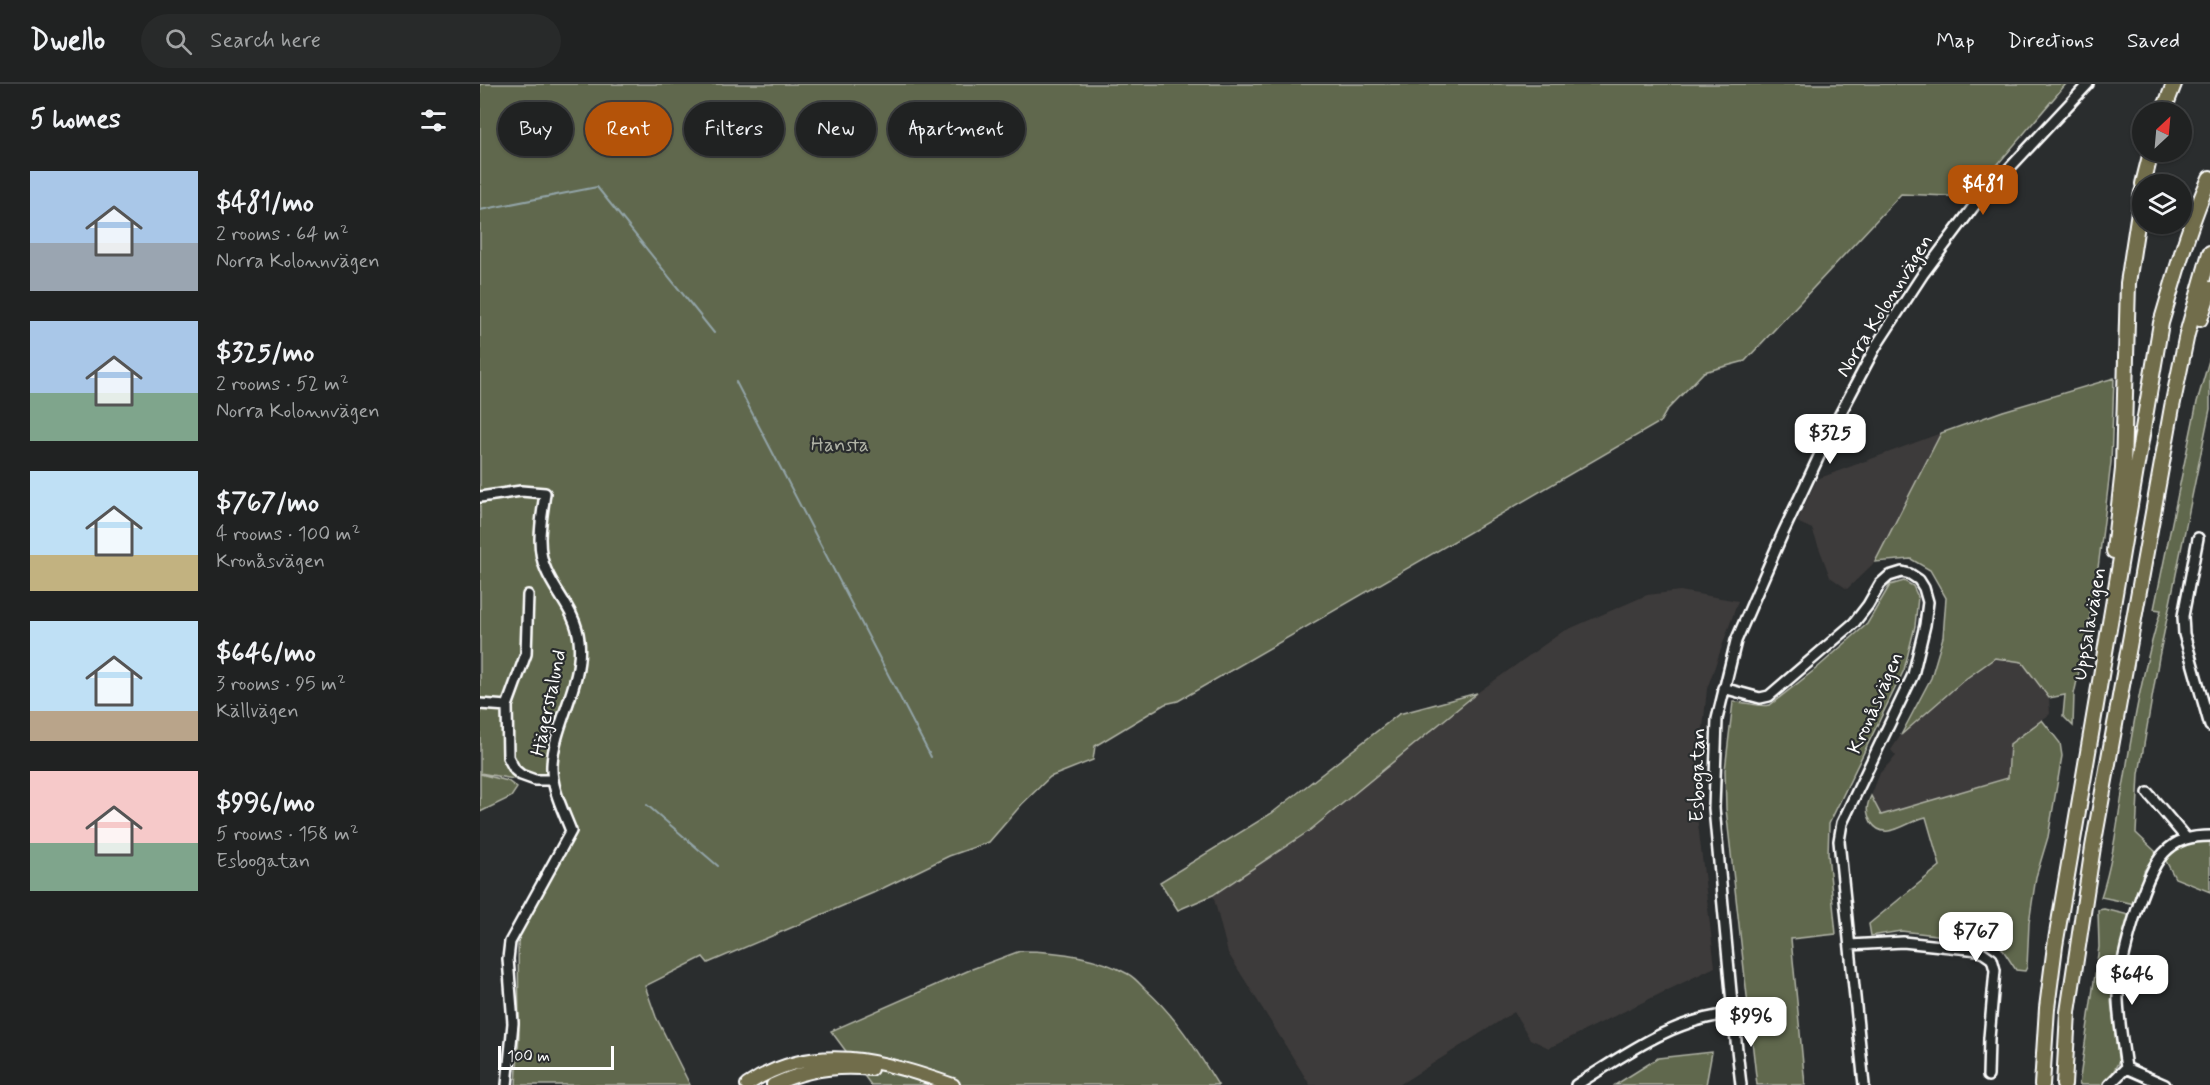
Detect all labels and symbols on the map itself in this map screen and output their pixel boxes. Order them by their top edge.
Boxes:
north arrow [2132,102,2192,162]
pin: $481 [1947,165,2019,216]
street label: Norra Kolonnvägen [1830,229,1940,383]
pin: $325 [1794,414,1866,465]
park label: Hansta [811,432,869,459]
street label: Uppsalavägen [2067,565,2113,683]
street label: Hägerstalund [525,647,573,759]
street label: Kronåsvägen [1841,648,1911,758]
street label: Esbogatan [1684,728,1713,822]
pin: $767 [1940,912,2012,963]
pin: $646 [2096,955,2168,1006]
pin: $996 [1715,997,1787,1048]
scale bar [498,1043,614,1070]

